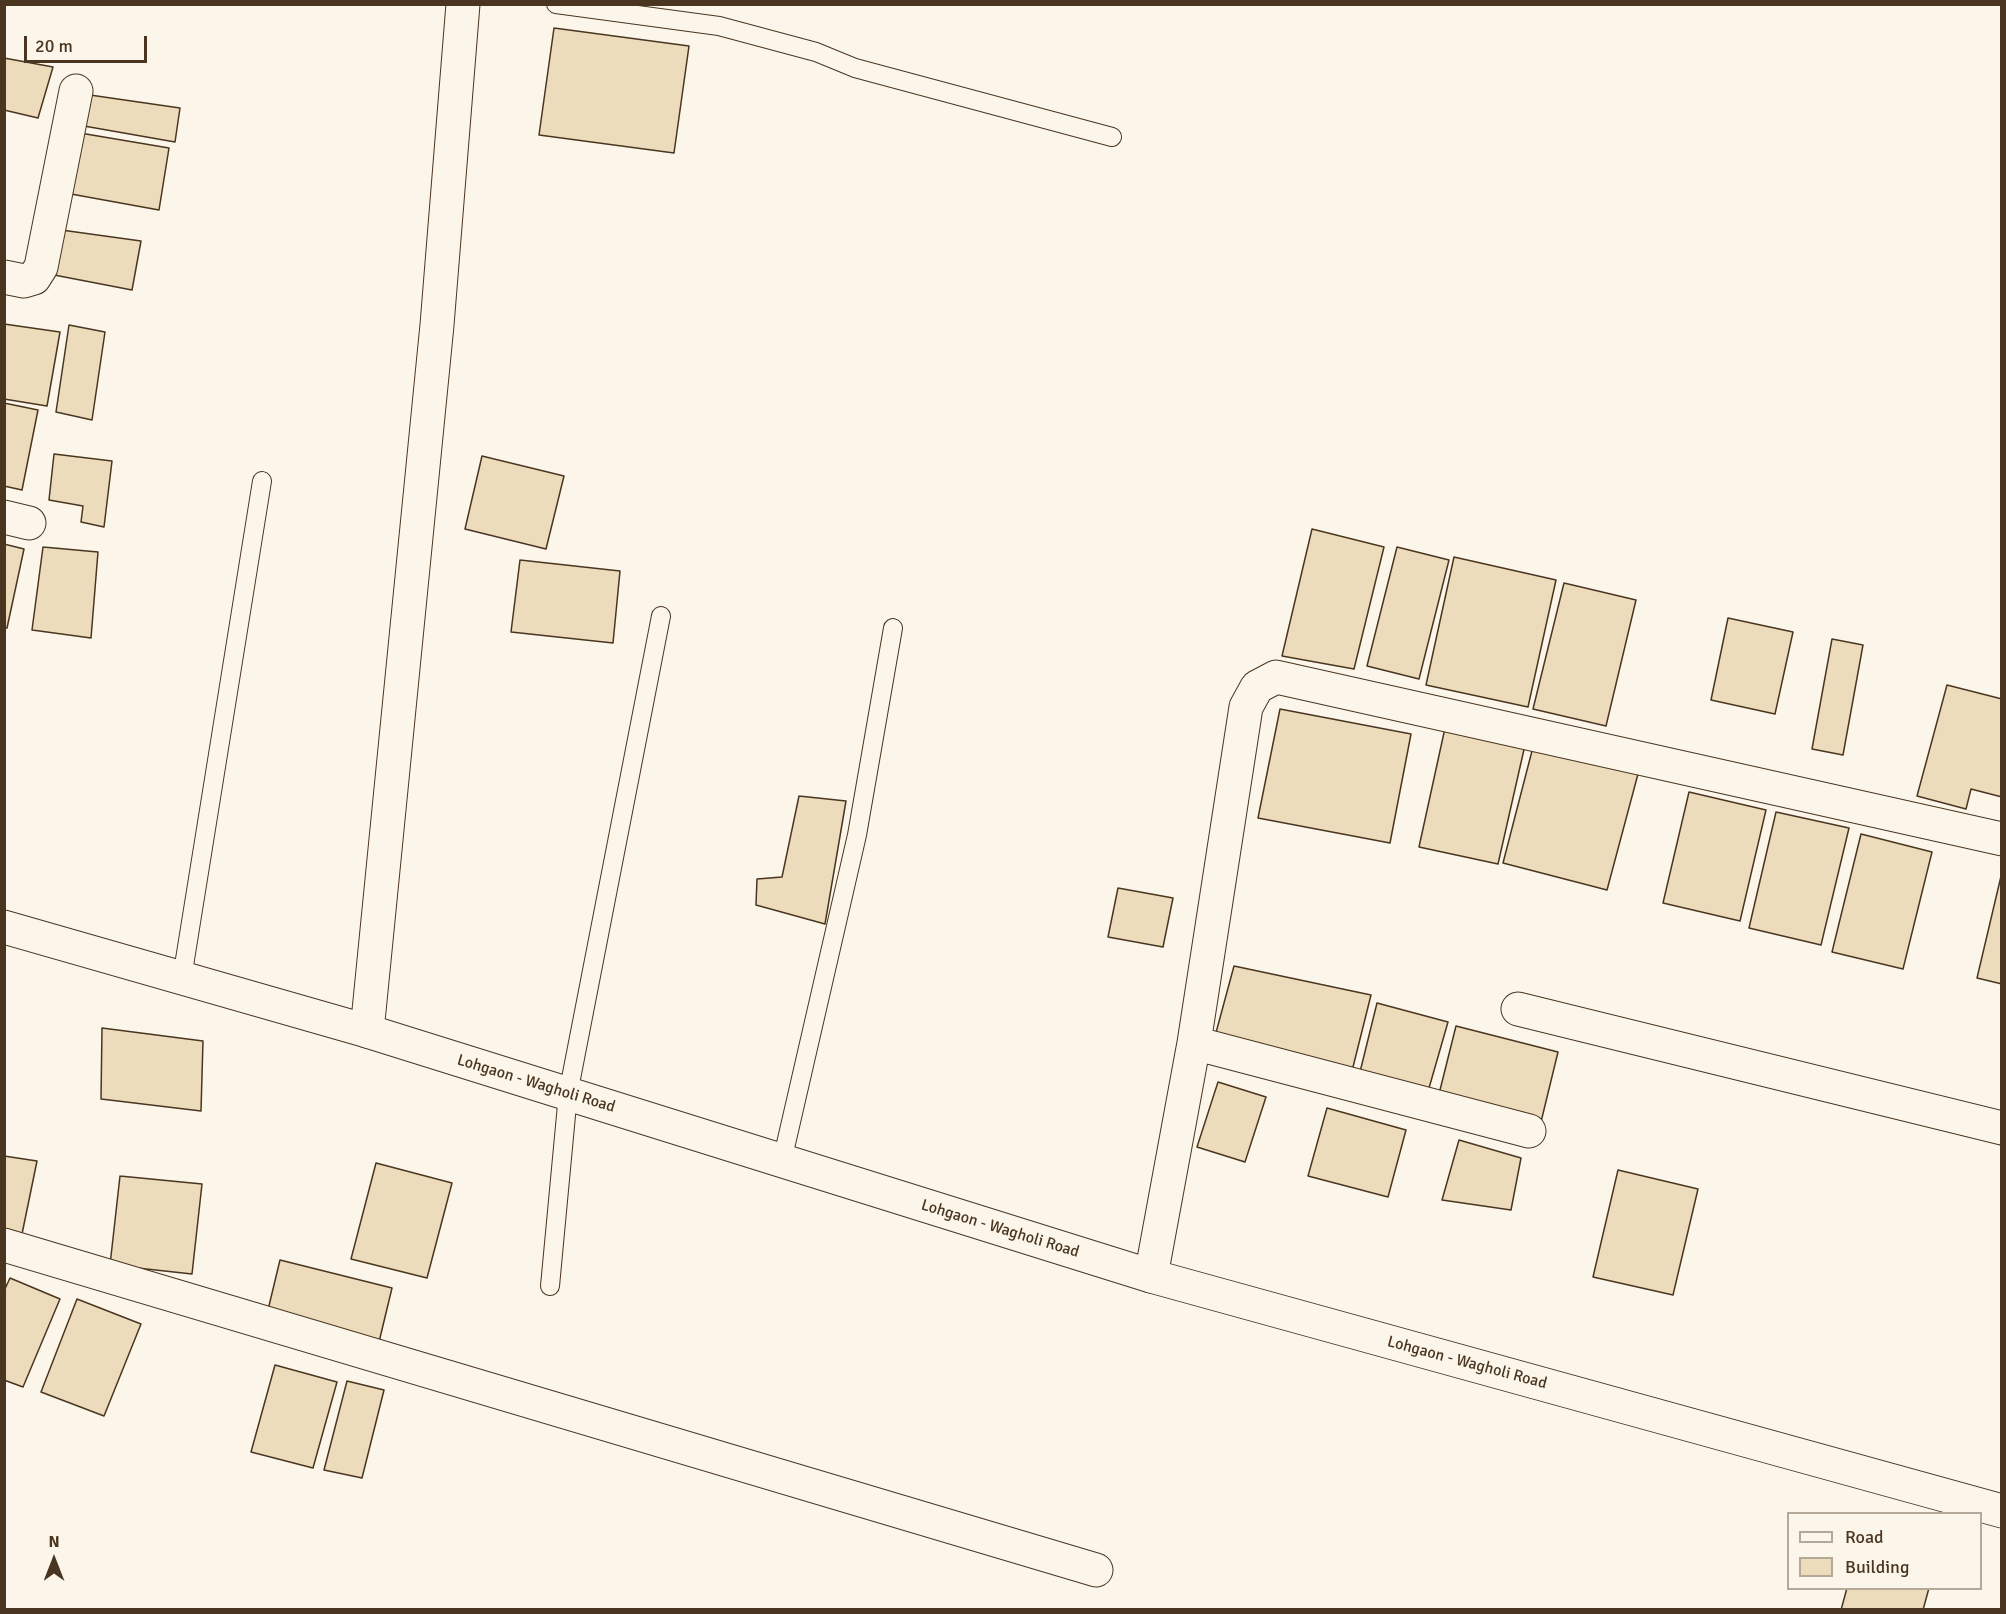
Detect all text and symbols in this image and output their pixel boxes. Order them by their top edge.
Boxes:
scale bar [27,24,150,62]
text: 20 m [35,35,73,57]
street label: Lohgaon - Wagholi Road [455,1051,617,1117]
street label: Lohgaon - Wagholi Road [919,1196,1081,1262]
street label: Lohgaon - Wagholi Road [1385,1332,1549,1394]
legend [1787,1512,1982,1590]
text: Road [1845,1526,1884,1548]
north arrow [24,1530,84,1590]
text: N [48,1532,60,1552]
text: Building [1845,1556,1909,1578]

